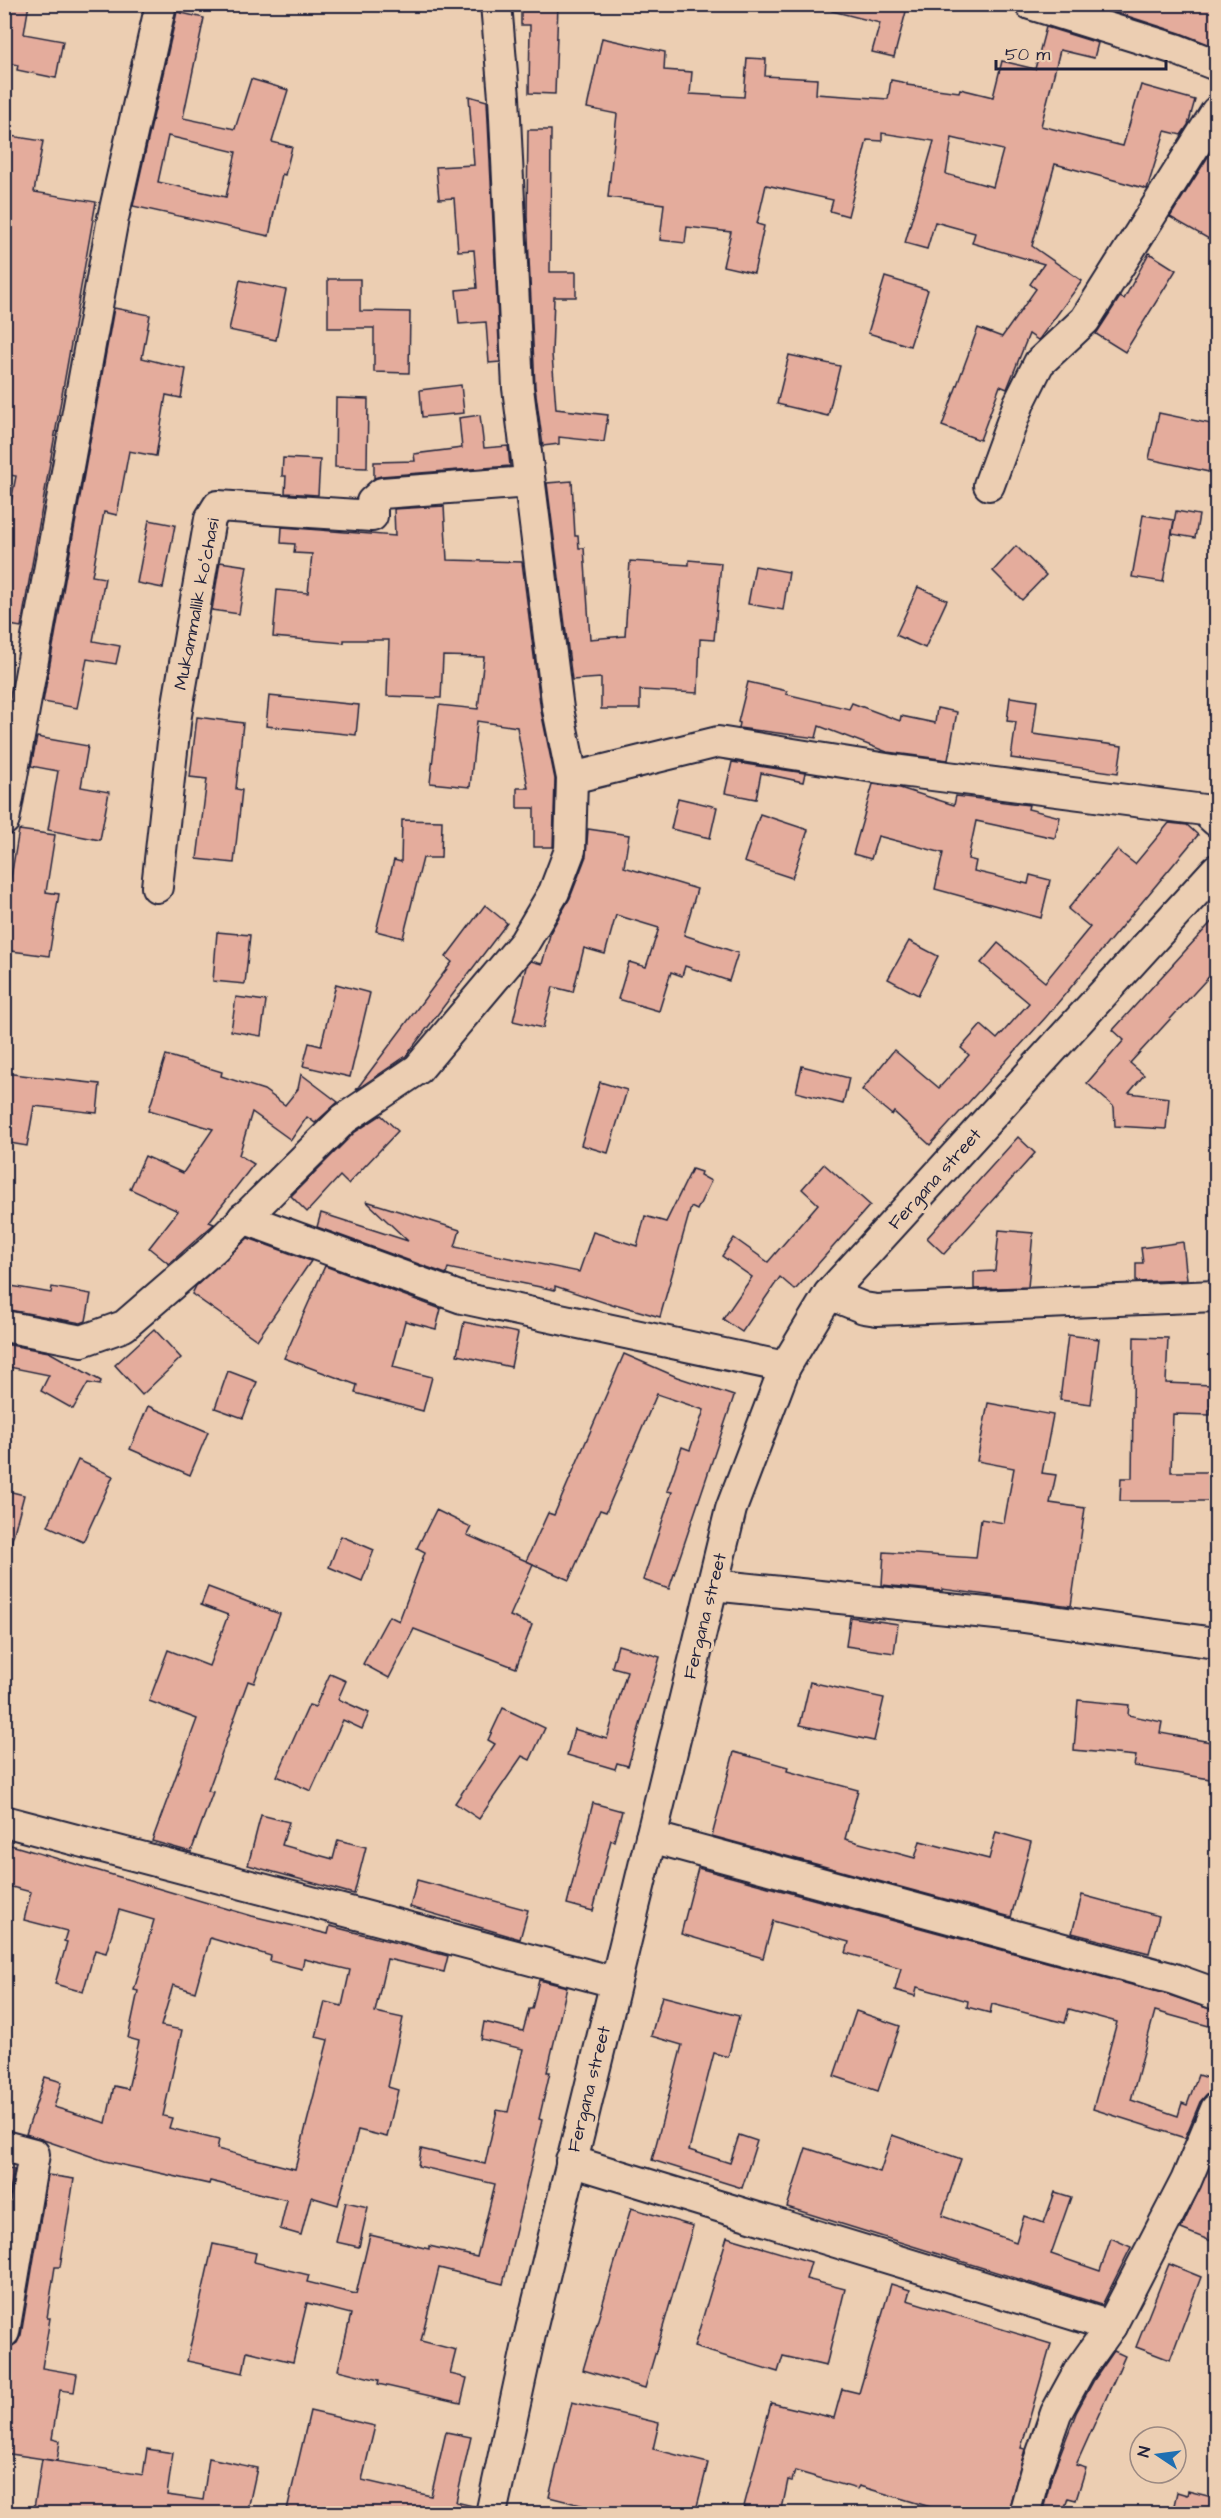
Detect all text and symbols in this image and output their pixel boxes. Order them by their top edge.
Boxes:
scale bar [996,33,1166,71]
text: 50 m [1005,42,1050,67]
street label: Mukammallik koʻchasi [168,516,226,692]
street label: Fergana street [883,1122,989,1236]
street label: Fergana street [677,1550,734,1682]
street label: Fergana street [561,2023,618,2155]
north arrow [1128,2425,1188,2485]
text: N [1133,2444,1156,2459]

